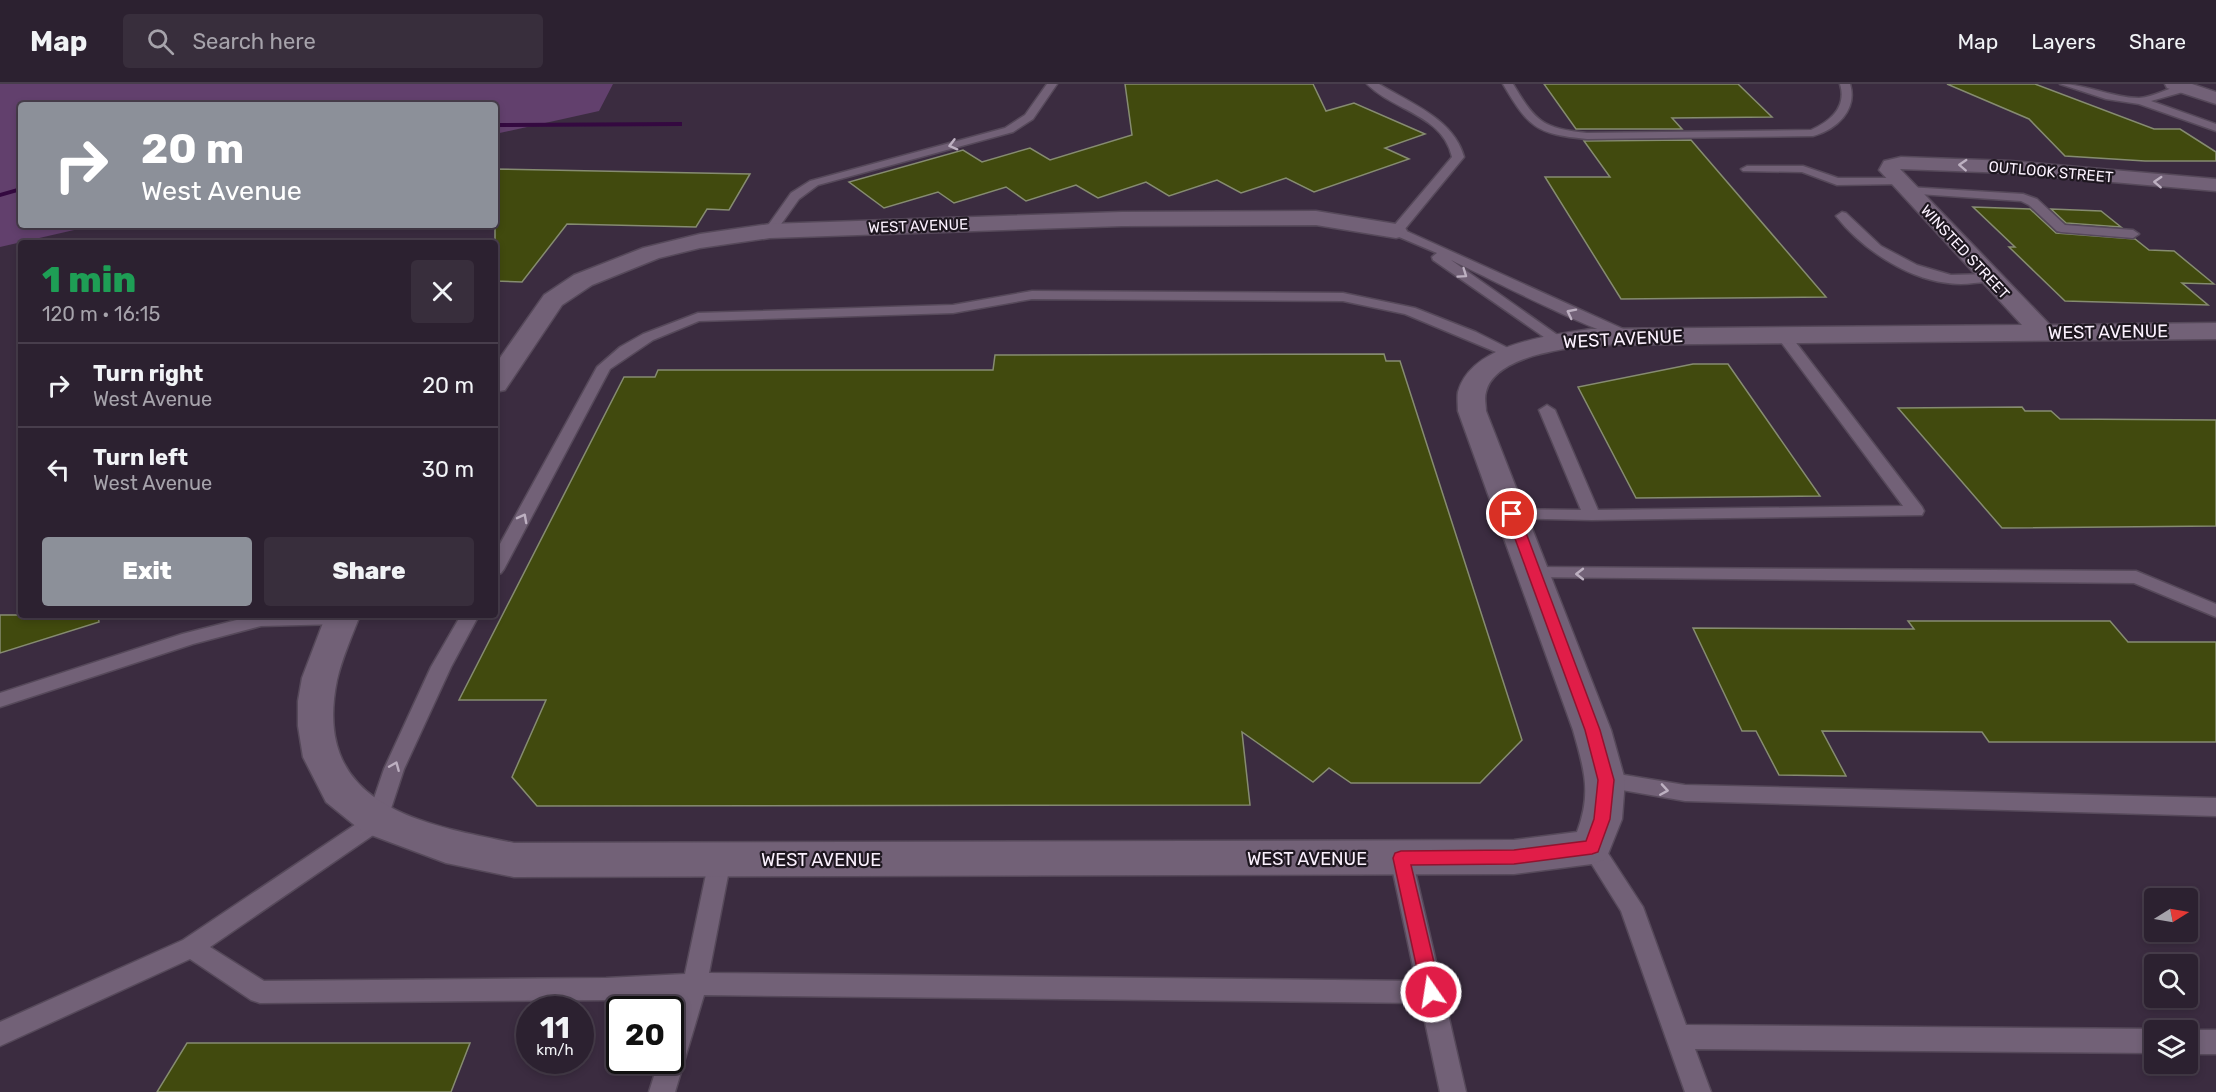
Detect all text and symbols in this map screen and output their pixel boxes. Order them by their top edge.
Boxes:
search box [123,14,543,68]
text: Map [30,25,87,58]
icon: search [144,25,177,58]
text: Search here [192,28,316,55]
text: Map [1957,29,1998,54]
text: Layers [2031,29,2096,54]
text: Share [2129,29,2186,54]
text: 20 m [141,124,244,174]
icon: right [42,126,120,204]
one-way arrow [948,138,959,150]
one-way arrow [1959,158,1968,171]
street label: OUTLOOK STREET [1988,158,2114,186]
text: West Avenue [141,175,302,207]
one-way arrow [2153,175,2162,188]
street label: WINSTED STREET [1917,201,2013,303]
street label: WEST AVENUE [868,215,968,237]
text: 1 min [42,258,136,301]
button: close [411,260,474,323]
one-way arrow [1456,267,1467,278]
text: 120 m · 16:15 [42,302,160,326]
one-way arrow [1566,309,1577,321]
street label: WEST AVENUE [2048,320,2168,344]
street label: WEST AVENUE [1562,325,1684,353]
text: Turn right [93,360,203,387]
icon: right [42,369,75,402]
text: 20 m [422,372,474,399]
text: West Avenue [93,387,212,411]
text: Turn left [93,444,188,471]
icon: left [42,453,75,486]
text: 30 m [422,456,474,483]
text: West Avenue [93,471,212,495]
pin [1486,488,1537,539]
icon: arrive [1495,497,1528,530]
one-way arrow [516,513,527,524]
button: Exit [42,537,252,606]
button: Share [264,537,474,606]
one-way arrow [1575,568,1584,580]
one-way arrow [388,761,400,772]
one-way arrow [1659,783,1669,795]
street label: WEST AVENUE [1247,848,1367,870]
street label: WEST AVENUE [761,849,881,871]
north arrow [2144,888,2198,942]
map controls [2144,888,2198,1074]
button: search [2144,954,2198,1008]
position arrow [1399,960,1463,1024]
speed limit sign: 20 [606,996,684,1074]
text: 11 [540,1010,570,1046]
button: layers [2144,1020,2198,1074]
text: km/h [536,1041,574,1059]

